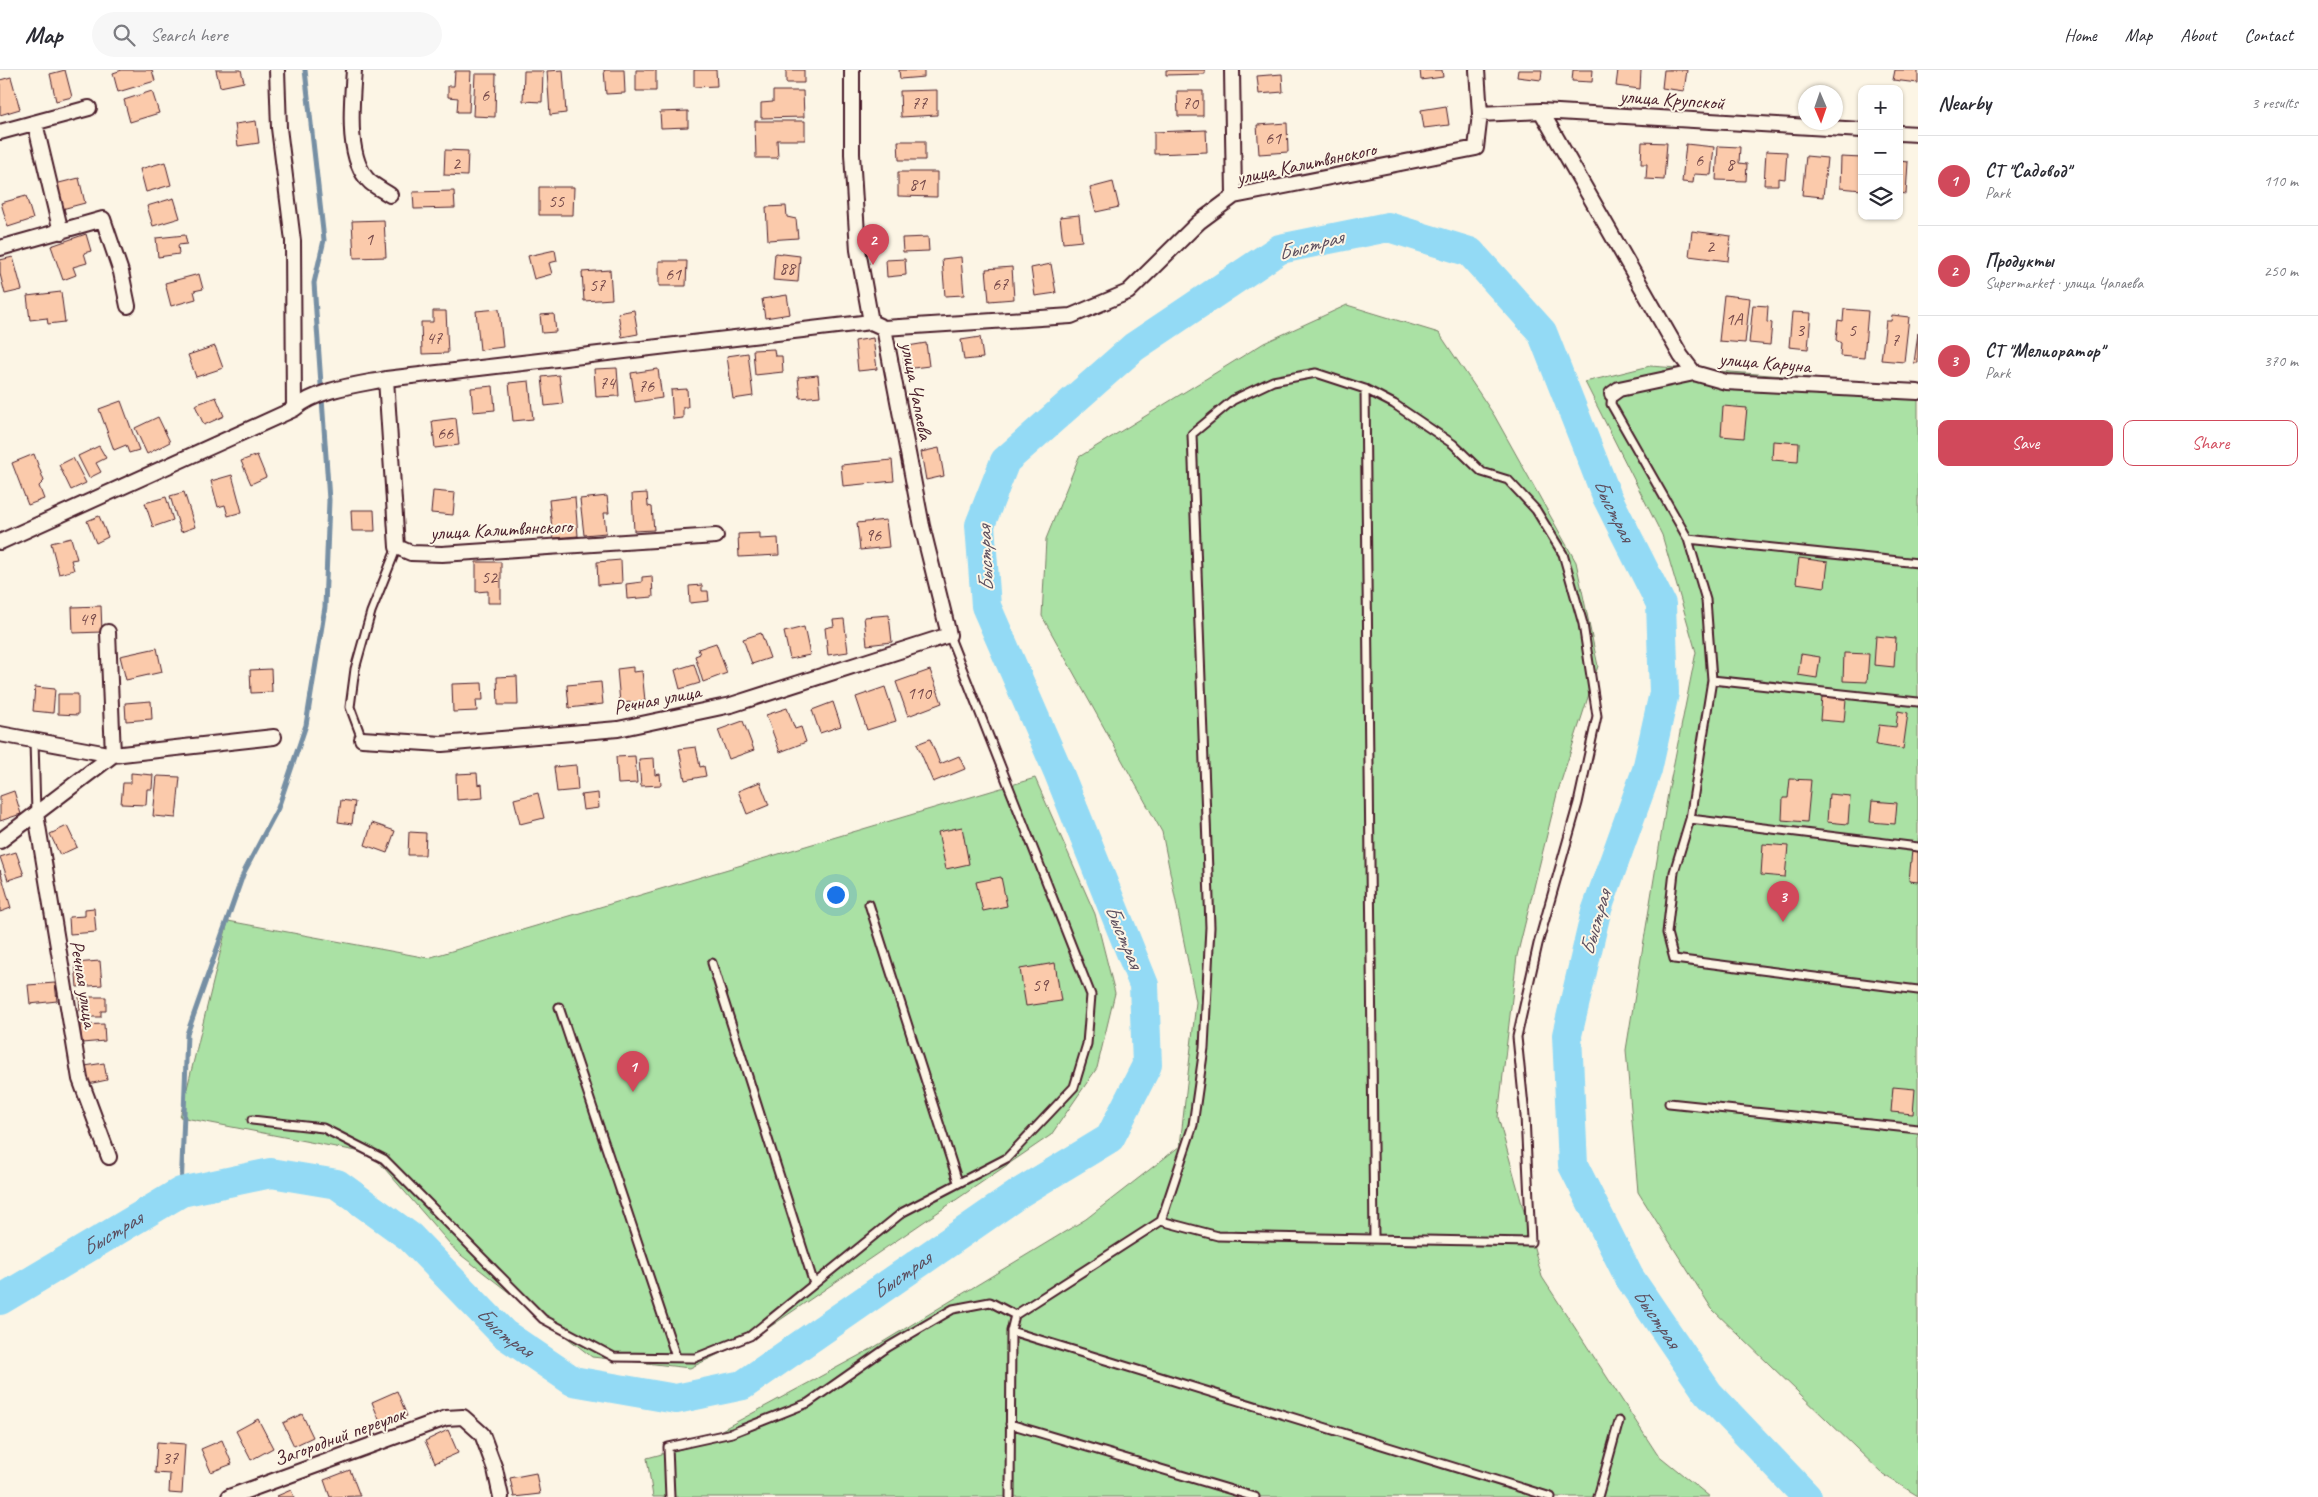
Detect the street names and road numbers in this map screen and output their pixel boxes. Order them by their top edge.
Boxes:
street label: улица Крупской [1618,83,1727,116]
street label: улица Калитвянского [1233,136,1380,191]
street label: улица Чапаева [895,339,938,443]
street label: улица Каруна [1717,346,1814,379]
street label: улица Калитвянского [429,513,574,546]
street label: Речная улица [611,678,704,720]
street label: Речная улица [64,939,103,1031]
street label: Загородний переулок [270,1401,410,1472]

